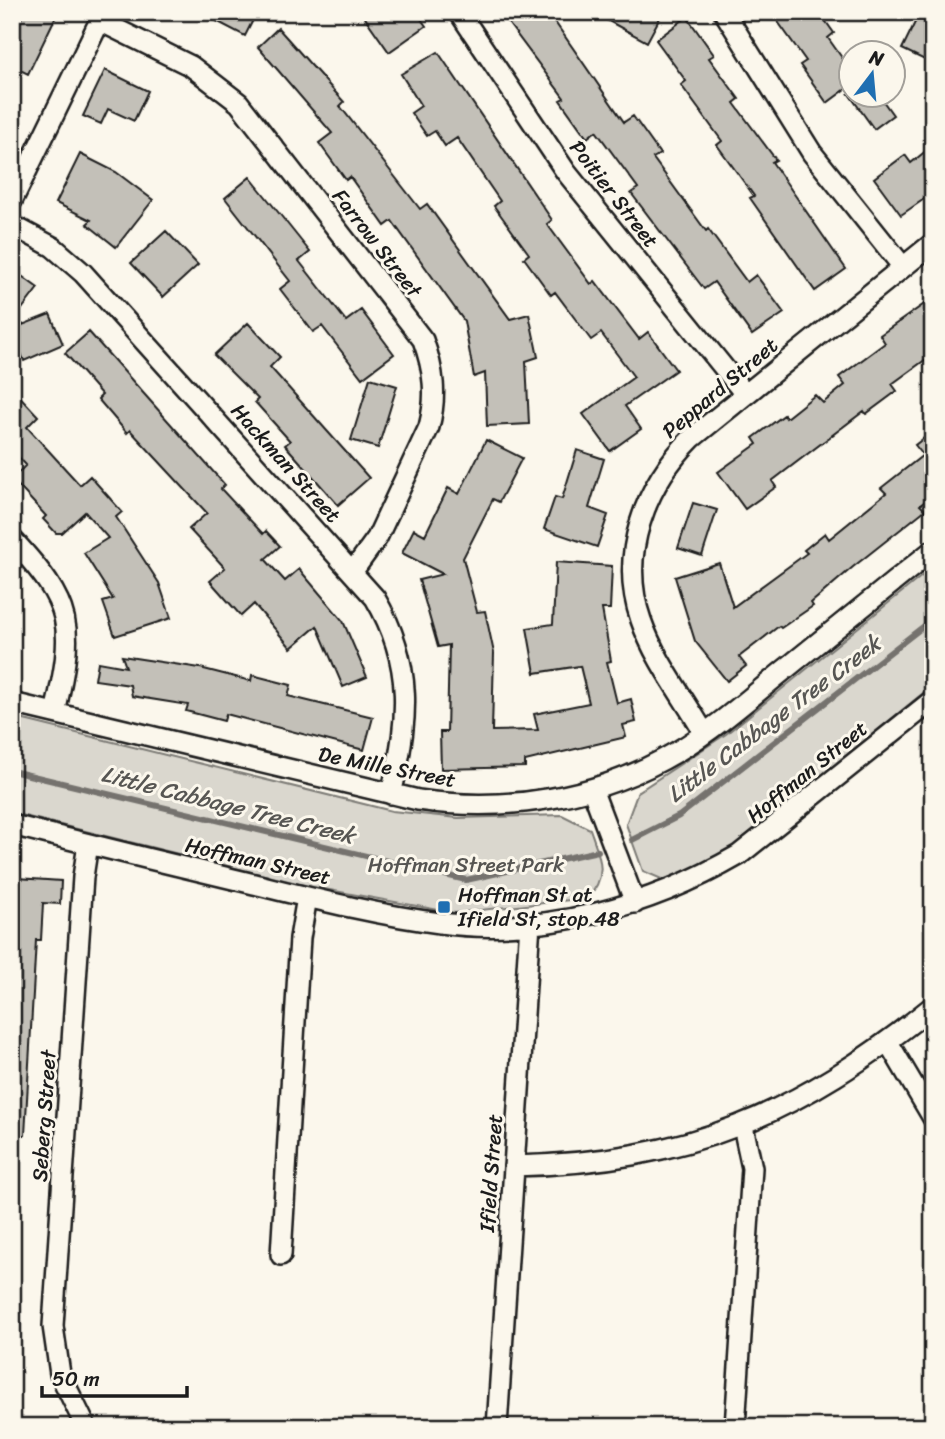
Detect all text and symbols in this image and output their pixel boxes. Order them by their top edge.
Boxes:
north arrow [836,38,906,108]
text: N [865,40,888,76]
street label: Poitier Street [559,131,669,257]
street label: Farrow Street [322,180,433,307]
street label: Peppard Street [653,327,787,449]
street label: Hackman Street [221,394,351,532]
water label: Little Cabbage Tree Creek [658,623,892,814]
street label: Hoffman Street [738,711,876,833]
street label: De Mille Street [315,735,459,799]
water label: Little Cabbage Tree Creek [97,754,362,857]
street label: Hoffman Street [182,826,334,896]
park label: Hoffman Street Park [368,846,565,884]
place label: Hoffman St at Ifield St, stop 48 [457,876,620,938]
marker: Hoffman St at Ifield St, stop 48 [436,899,452,915]
street label: Seberg Street [20,1047,68,1183]
street label: Ifield Street [468,1113,514,1234]
scale bar [42,1355,187,1399]
text: 50 m [52,1360,100,1398]

